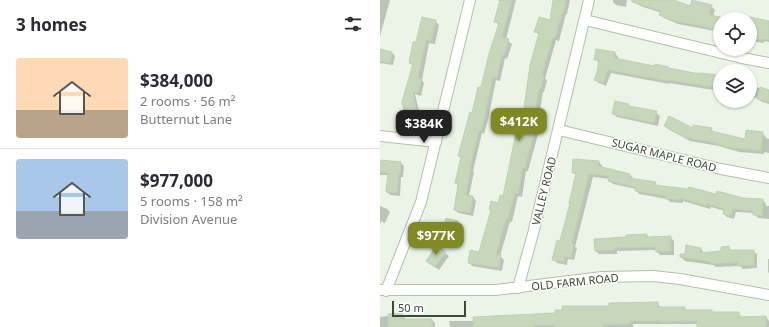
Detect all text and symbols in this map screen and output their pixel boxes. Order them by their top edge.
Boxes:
map controls [713,12,757,108]
button: locate [713,12,757,56]
text: 3 homes [16,13,87,36]
icon: filters [342,13,364,35]
button: layers [713,64,757,108]
text: $384,000 [140,69,213,92]
icon: home [48,74,96,122]
text: 2 rooms · 56 m² [140,92,235,110]
pin: $412K [491,108,547,142]
text: Butternut Lane [140,110,232,128]
pin: $384K [396,110,452,144]
text: $412K [500,112,538,130]
text: $384K [405,114,443,132]
street label: SUGAR MAPLE ROAD [610,134,718,175]
street label: VALLEY ROAD [528,155,559,227]
text: $977,000 [140,169,213,192]
icon: home [48,175,96,223]
text: 5 rooms · 158 m² [140,192,243,210]
text: Division Avenue [140,210,237,228]
pin: $977K [408,222,464,256]
text: $977K [417,226,455,244]
street label: OLD FARM ROAD [531,269,619,294]
scale bar [392,299,466,318]
text: 50 m [398,300,424,315]

